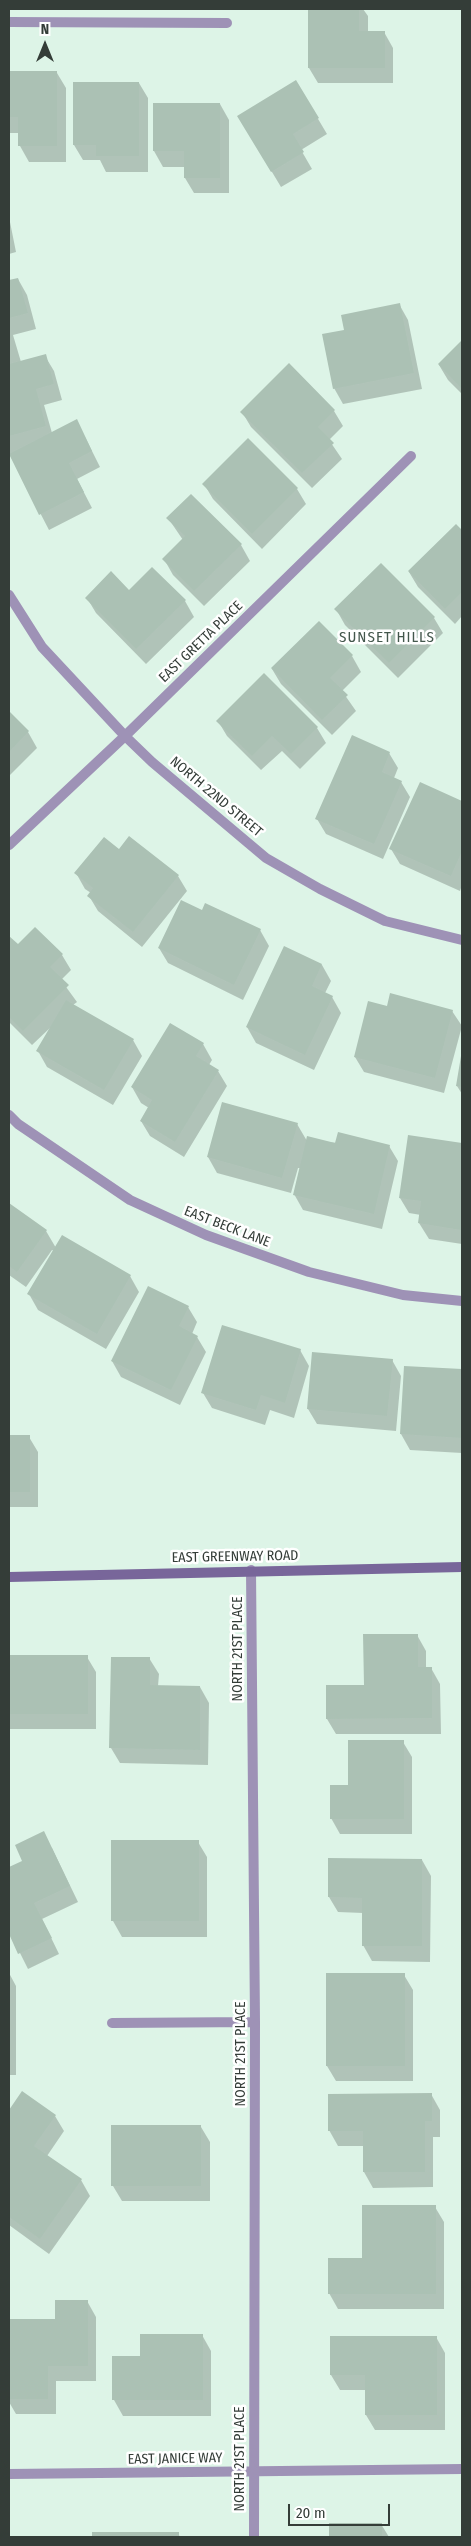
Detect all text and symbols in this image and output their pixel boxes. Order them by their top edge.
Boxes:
north arrow [20,20,70,70]
text: N [41,21,49,38]
street label: EAST GRETTA PLACE [156,598,246,686]
district label: SUNSET HILLS [338,629,436,647]
street label: NORTH 22ND STREET [166,753,266,841]
street label: EAST BECK LANE [182,1203,272,1251]
street label: EAST GREENWAY ROAD [172,1547,298,1567]
street label: NORTH 21ST PLACE [230,1596,246,1702]
street label: NORTH 21ST PLACE [233,2001,249,2107]
street label: NORTH 21ST PLACE [232,2406,248,2512]
street label: EAST JANICE WAY [127,2450,223,2468]
scale bar [291,2494,394,2526]
text: 20 m [296,2504,326,2522]

